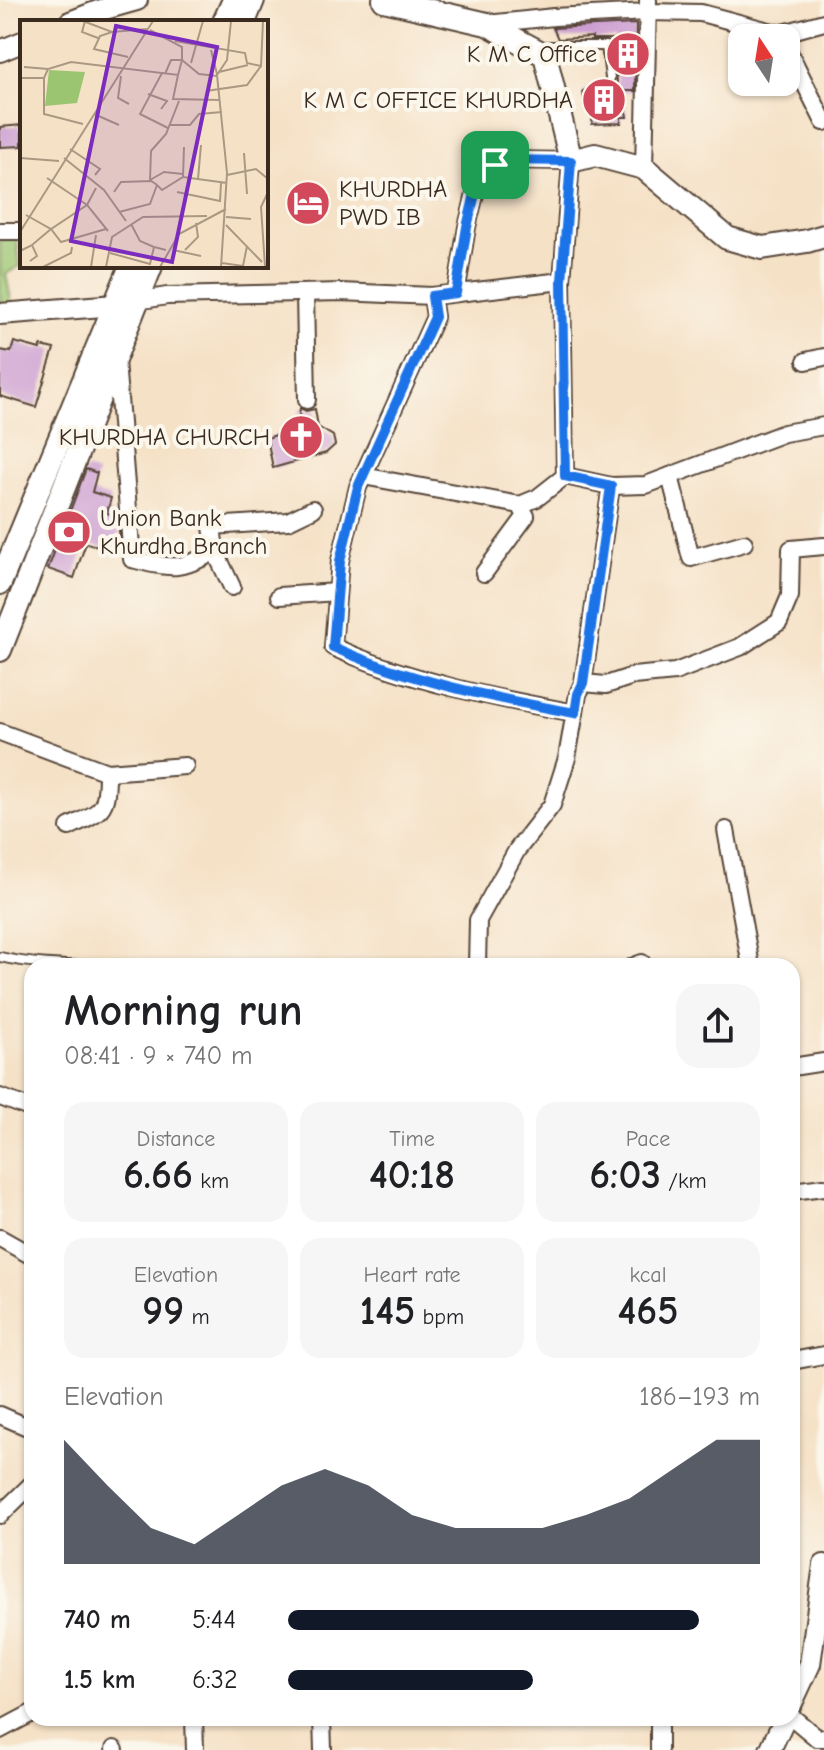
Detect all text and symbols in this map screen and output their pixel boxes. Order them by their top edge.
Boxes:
inset map [20,20,268,268]
north arrow [728,24,800,96]
map controls [728,24,800,96]
building icon: K M C Office [604,30,652,78]
place label: K M C Office [467,40,597,68]
building icon: K M C OFFICE KHURDHA [580,76,628,124]
place label: K M C OFFICE KHURDHA [304,86,573,114]
pin [461,131,529,199]
icon: arrive [473,143,517,187]
place label: KHURDHA PWD IB [339,175,447,231]
hotel icon: KHURDHA PWD IB [284,179,332,227]
church icon: KHURDHA CHURCH [277,413,325,461]
place label: KHURDHA CHURCH [59,423,270,451]
place label: Union Bank Khurdha Branch [100,504,267,560]
bank icon: Union Bank Khurdha Branch [45,508,93,556]
button: share [676,984,760,1068]
text: Morning run [64,985,303,1036]
text: 08:41 · 9 × 740 m [64,1041,253,1071]
text: Distance [137,1126,215,1152]
text: Time [389,1126,435,1152]
text: Pace [626,1126,670,1152]
text: 6.66 [123,1152,193,1198]
text: 40:18 [369,1152,455,1198]
text: 6:03 [589,1152,661,1198]
text: km [193,1168,229,1194]
text: /km [661,1168,707,1194]
text: Elevation [134,1262,218,1288]
text: Heart rate [364,1262,461,1288]
text: kcal [630,1262,666,1288]
text: 99 [142,1288,184,1334]
text: 145 [360,1288,415,1334]
text: 465 [618,1288,678,1334]
text: m [184,1304,210,1330]
text: bpm [415,1304,464,1330]
text: Elevation [64,1382,164,1412]
text: 186–193 m [639,1382,760,1412]
text: 740 m [64,1605,131,1635]
text: 5:44 [192,1605,236,1635]
text: 1.5 km [64,1665,135,1695]
text: 6:32 [192,1665,238,1695]

